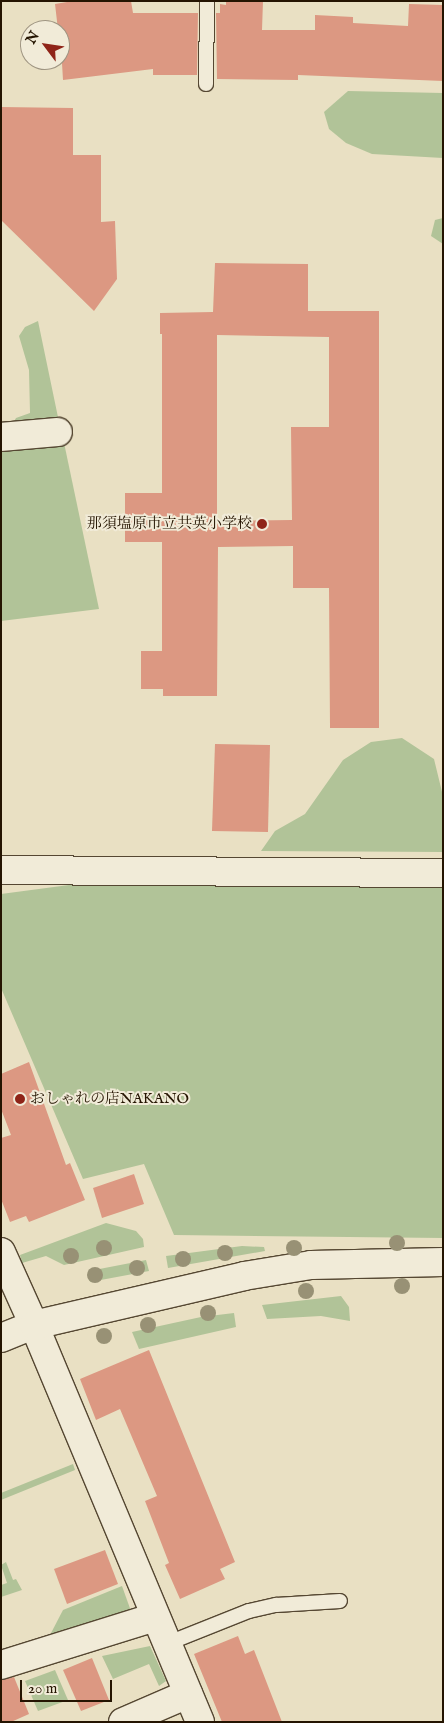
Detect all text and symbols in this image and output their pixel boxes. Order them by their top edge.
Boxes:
north arrow [20,20,70,70]
text: N [22,28,44,48]
place label: 那須塩原市立共英小学校 [87,515,252,533]
marker: 那須塩原市立共英小学校 [256,518,268,530]
place label: おしゃれの店NAKANO [30,1090,189,1108]
marker: おしゃれの店NAKANO [14,1093,26,1105]
scale bar [22,1670,115,1702]
text: 20 m [28,1679,57,1698]

